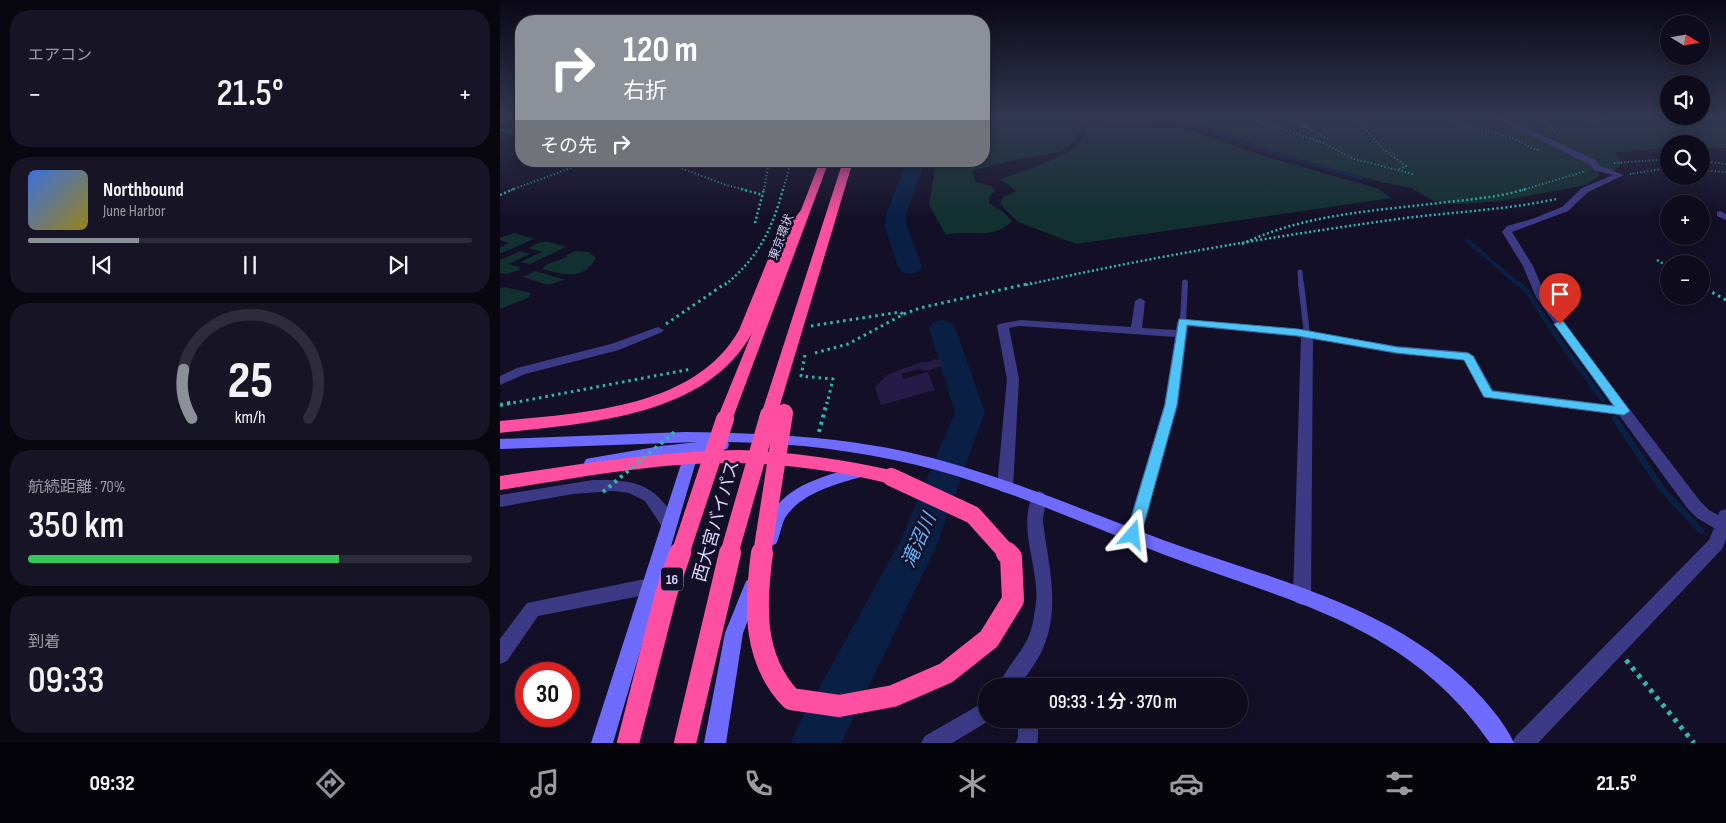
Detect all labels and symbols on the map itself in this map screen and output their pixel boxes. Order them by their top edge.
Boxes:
north arrow [1660,15,1710,65]
street label: 東京環状 [766,212,797,262]
pin [1539,273,1581,324]
street label: 西大宮バイパス [689,458,744,584]
water label: 滝沼川 [897,508,942,571]
position arrow [1106,508,1158,560]
road number: 16 [661,568,683,590]
speed limit sign: 30 [515,662,580,727]

